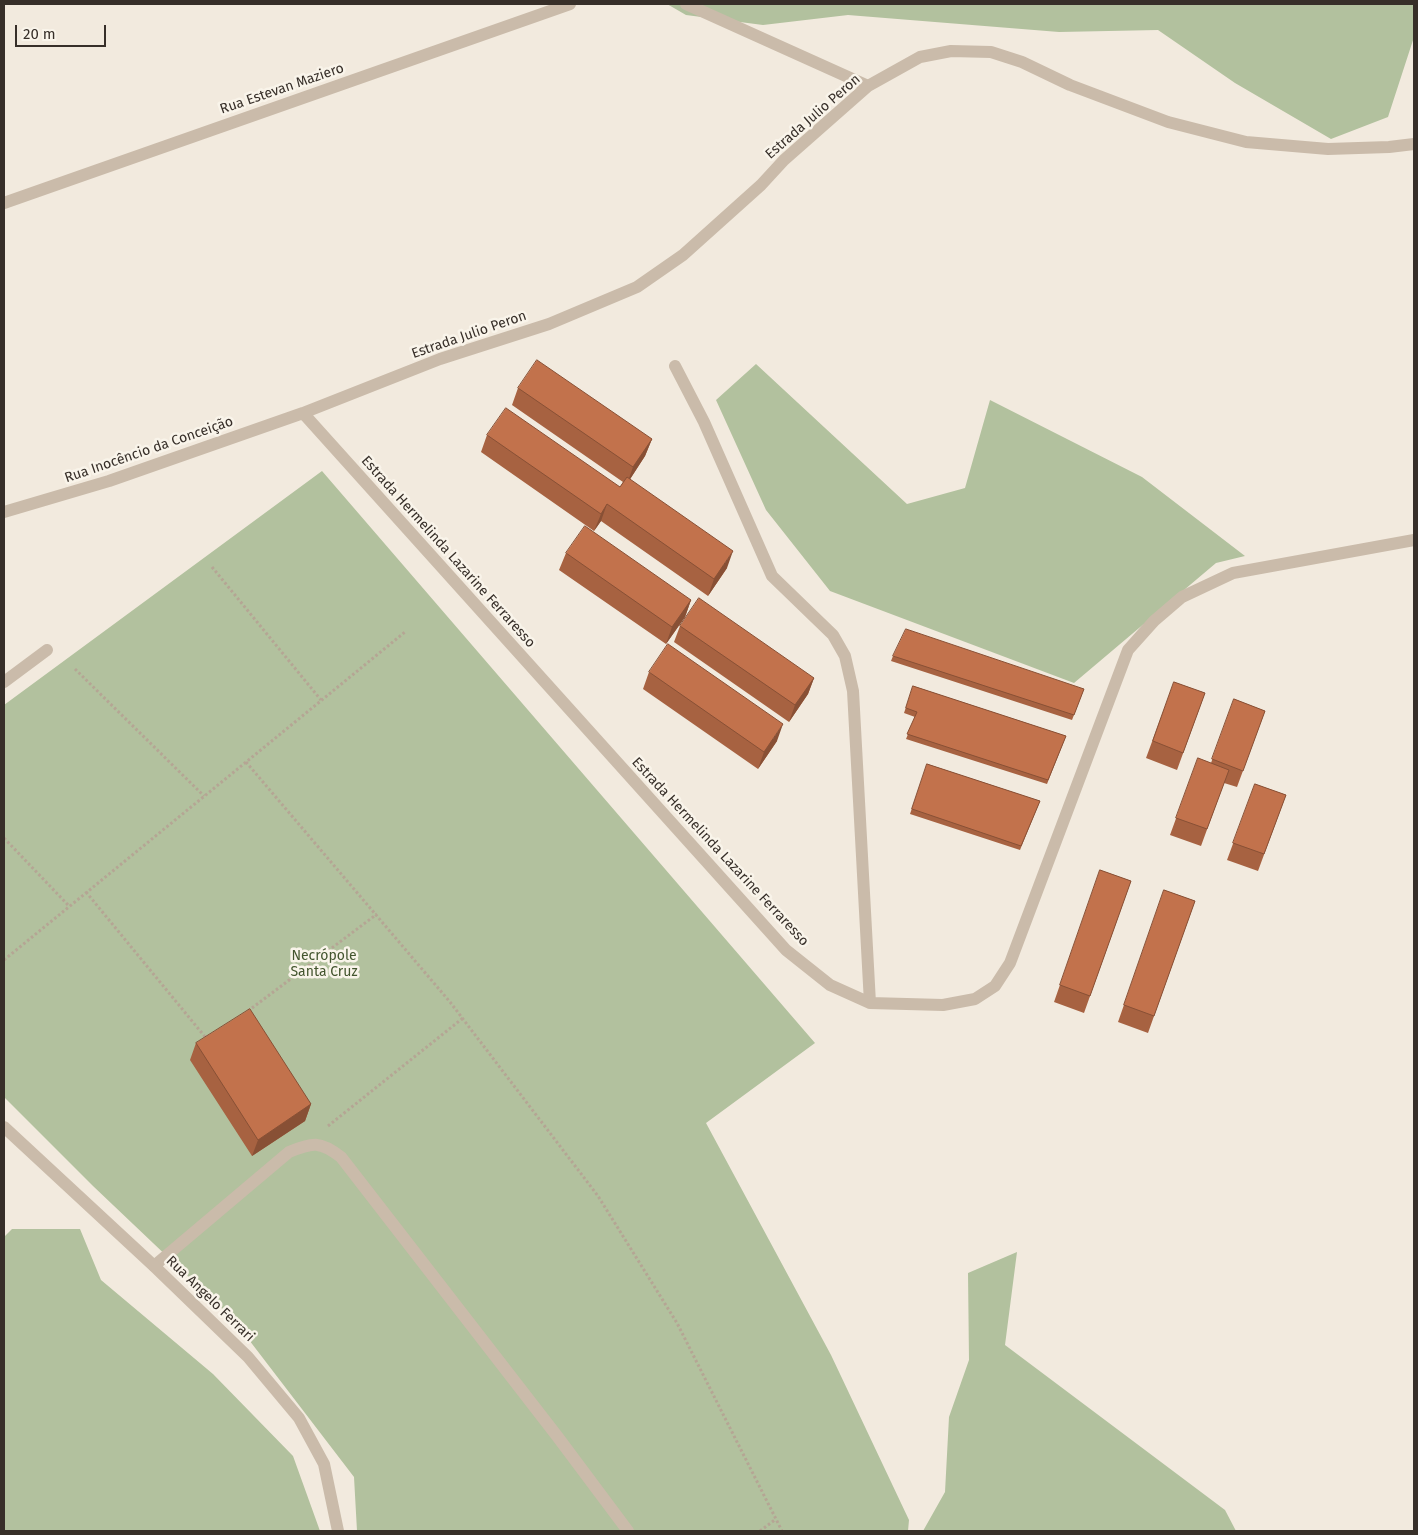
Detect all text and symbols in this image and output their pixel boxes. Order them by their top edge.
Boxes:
scale bar [18,15,109,47]
text: 20 m [23,25,56,43]
street label: Rua Estevan Maziero [218,60,346,118]
street label: Estrada Julio Peron [762,71,864,163]
street label: Estrada Julio Peron [409,307,529,363]
street label: Rua Inocêncio da Conceição [62,413,236,487]
street label: Estrada Hermelinda Lazarine Ferraresso [357,453,539,651]
street label: Estrada Hermelinda Lazarine Ferraresso [628,754,812,950]
park label: Necrópole Santa Cruz [290,948,358,980]
street label: Rua Angelo Ferrari [162,1253,258,1345]

